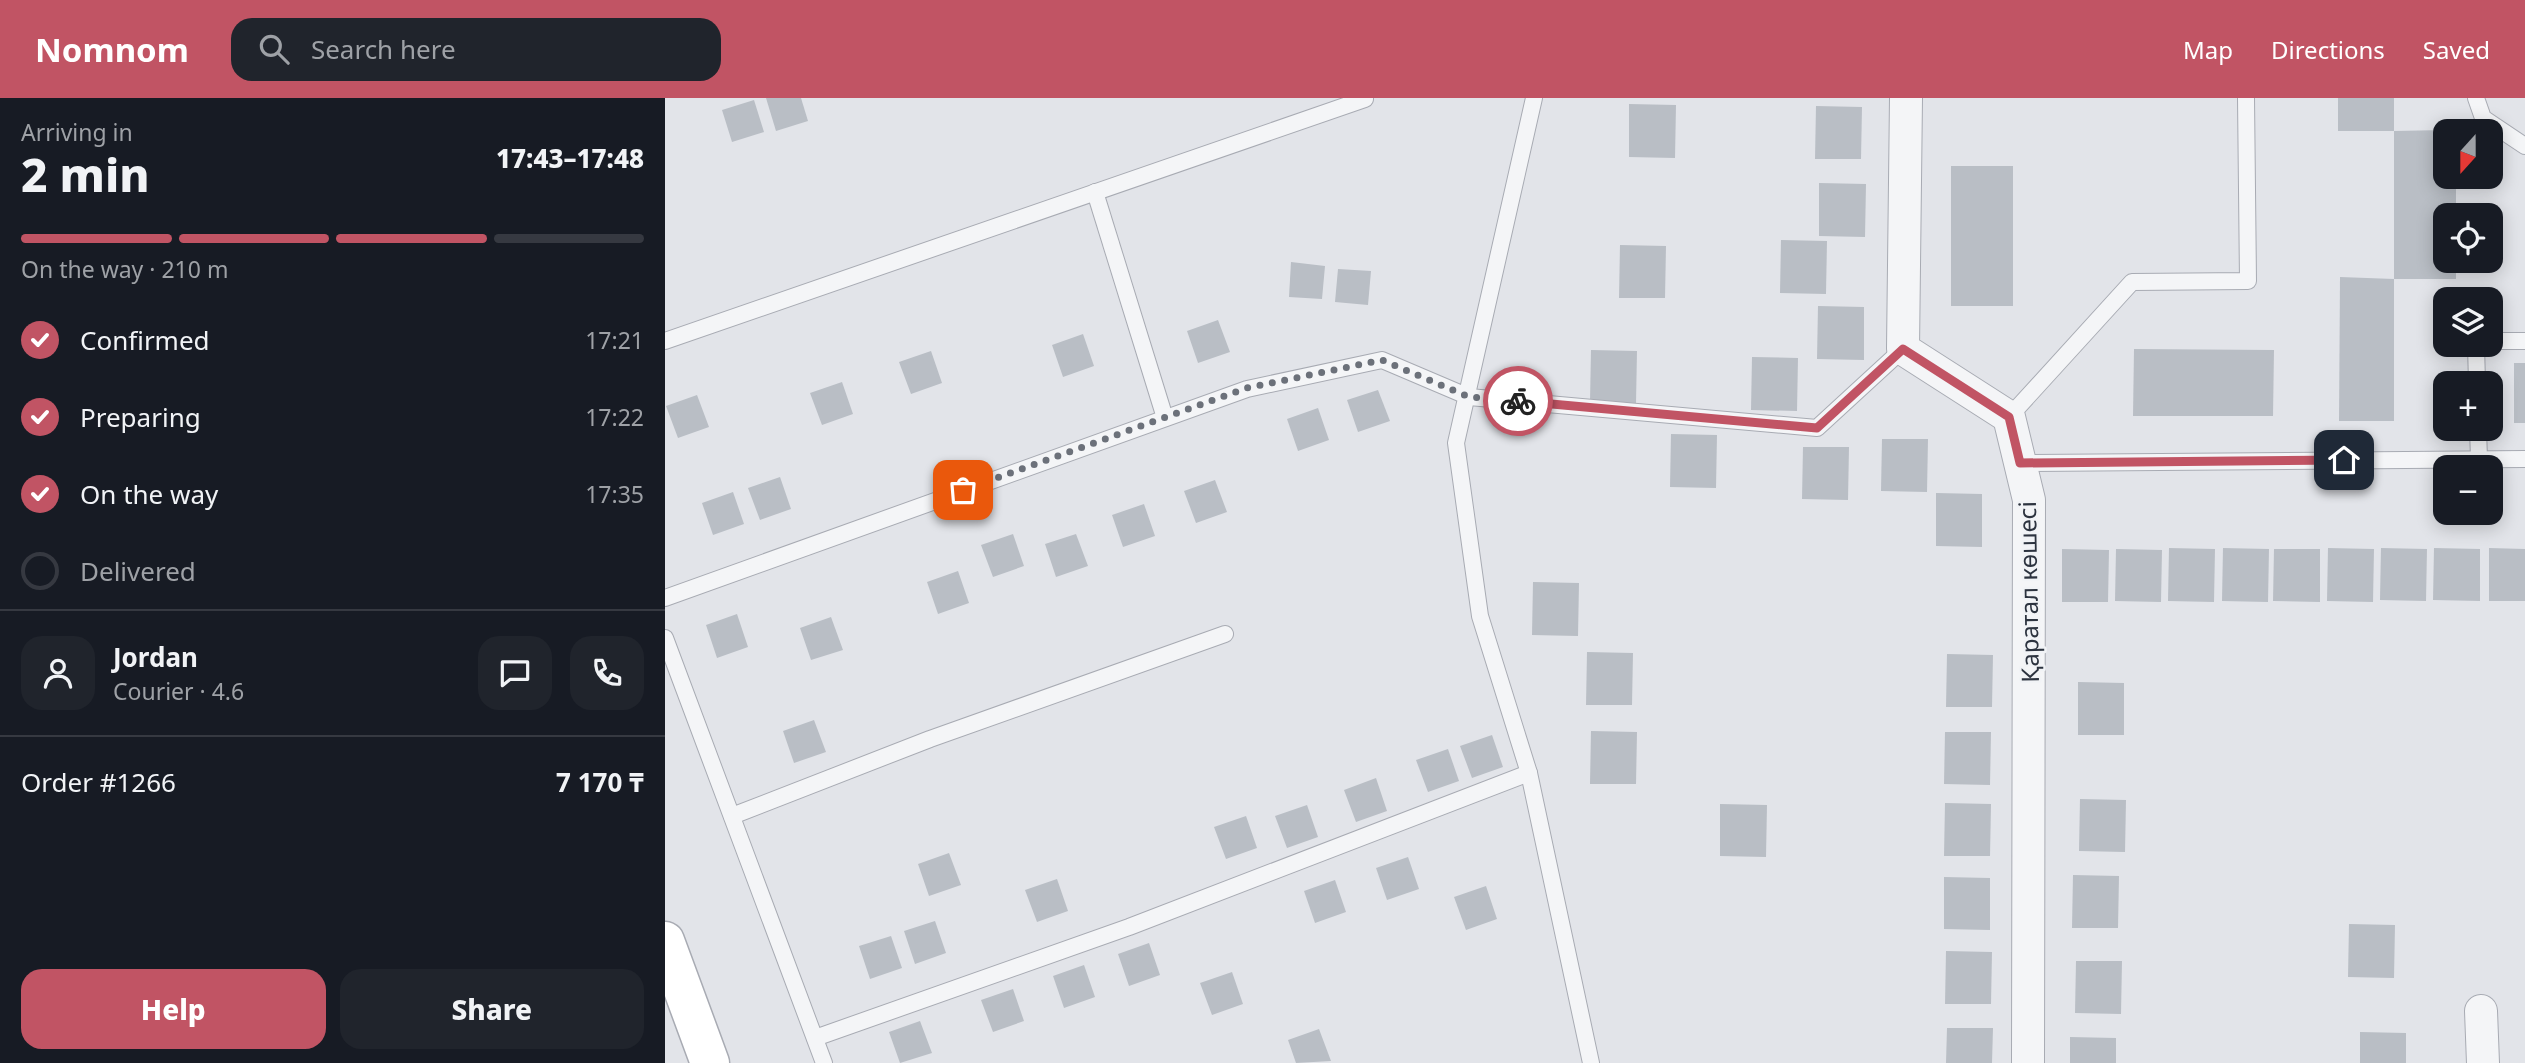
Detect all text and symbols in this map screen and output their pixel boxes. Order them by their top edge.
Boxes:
search box [231,18,721,81]
text: Nomnom [35,27,189,72]
icon: search [255,30,293,68]
text: Search here [311,31,456,67]
text: Map [2183,33,2233,66]
text: Directions [2271,33,2385,66]
text: Saved [2423,33,2490,66]
text: Arriving in [21,116,133,148]
north arrow [2433,119,2503,189]
map controls [2433,119,2503,525]
text: 17:43–17:48 [496,140,644,176]
text: 2 min [21,143,150,205]
button: locate [2433,203,2503,273]
text: On the way · 210 m [21,253,228,285]
button: layers [2433,287,2503,357]
icon: check [21,321,59,359]
text: Confirmed [80,322,210,358]
text: 17:21 [585,324,644,356]
courier [1483,366,1553,436]
button: + [2433,371,2503,441]
icon: bike [1499,382,1537,420]
icon: check [21,398,59,436]
text: Preparing [80,399,201,435]
text: 17:22 [585,401,644,433]
pin [2314,430,2374,490]
icon: home [2325,441,2363,479]
button: − [2433,455,2503,525]
pin [933,460,993,520]
icon: bag [944,471,982,509]
icon: check [21,475,59,513]
text: On the way [80,476,218,512]
text: 17:35 [585,478,644,510]
street label: Қаратал көшесі [2010,501,2046,683]
text: Delivered [80,553,196,589]
button: person [21,636,95,710]
button: chat [478,636,552,710]
button: phone [570,636,644,710]
text: Jordan [113,639,198,675]
text: Courier · 4.6 [113,675,244,707]
text: Order #1266 [21,764,176,800]
text: 7 170 ₸ [556,764,644,800]
button: Help [21,969,326,1049]
button: Share [340,969,644,1049]

